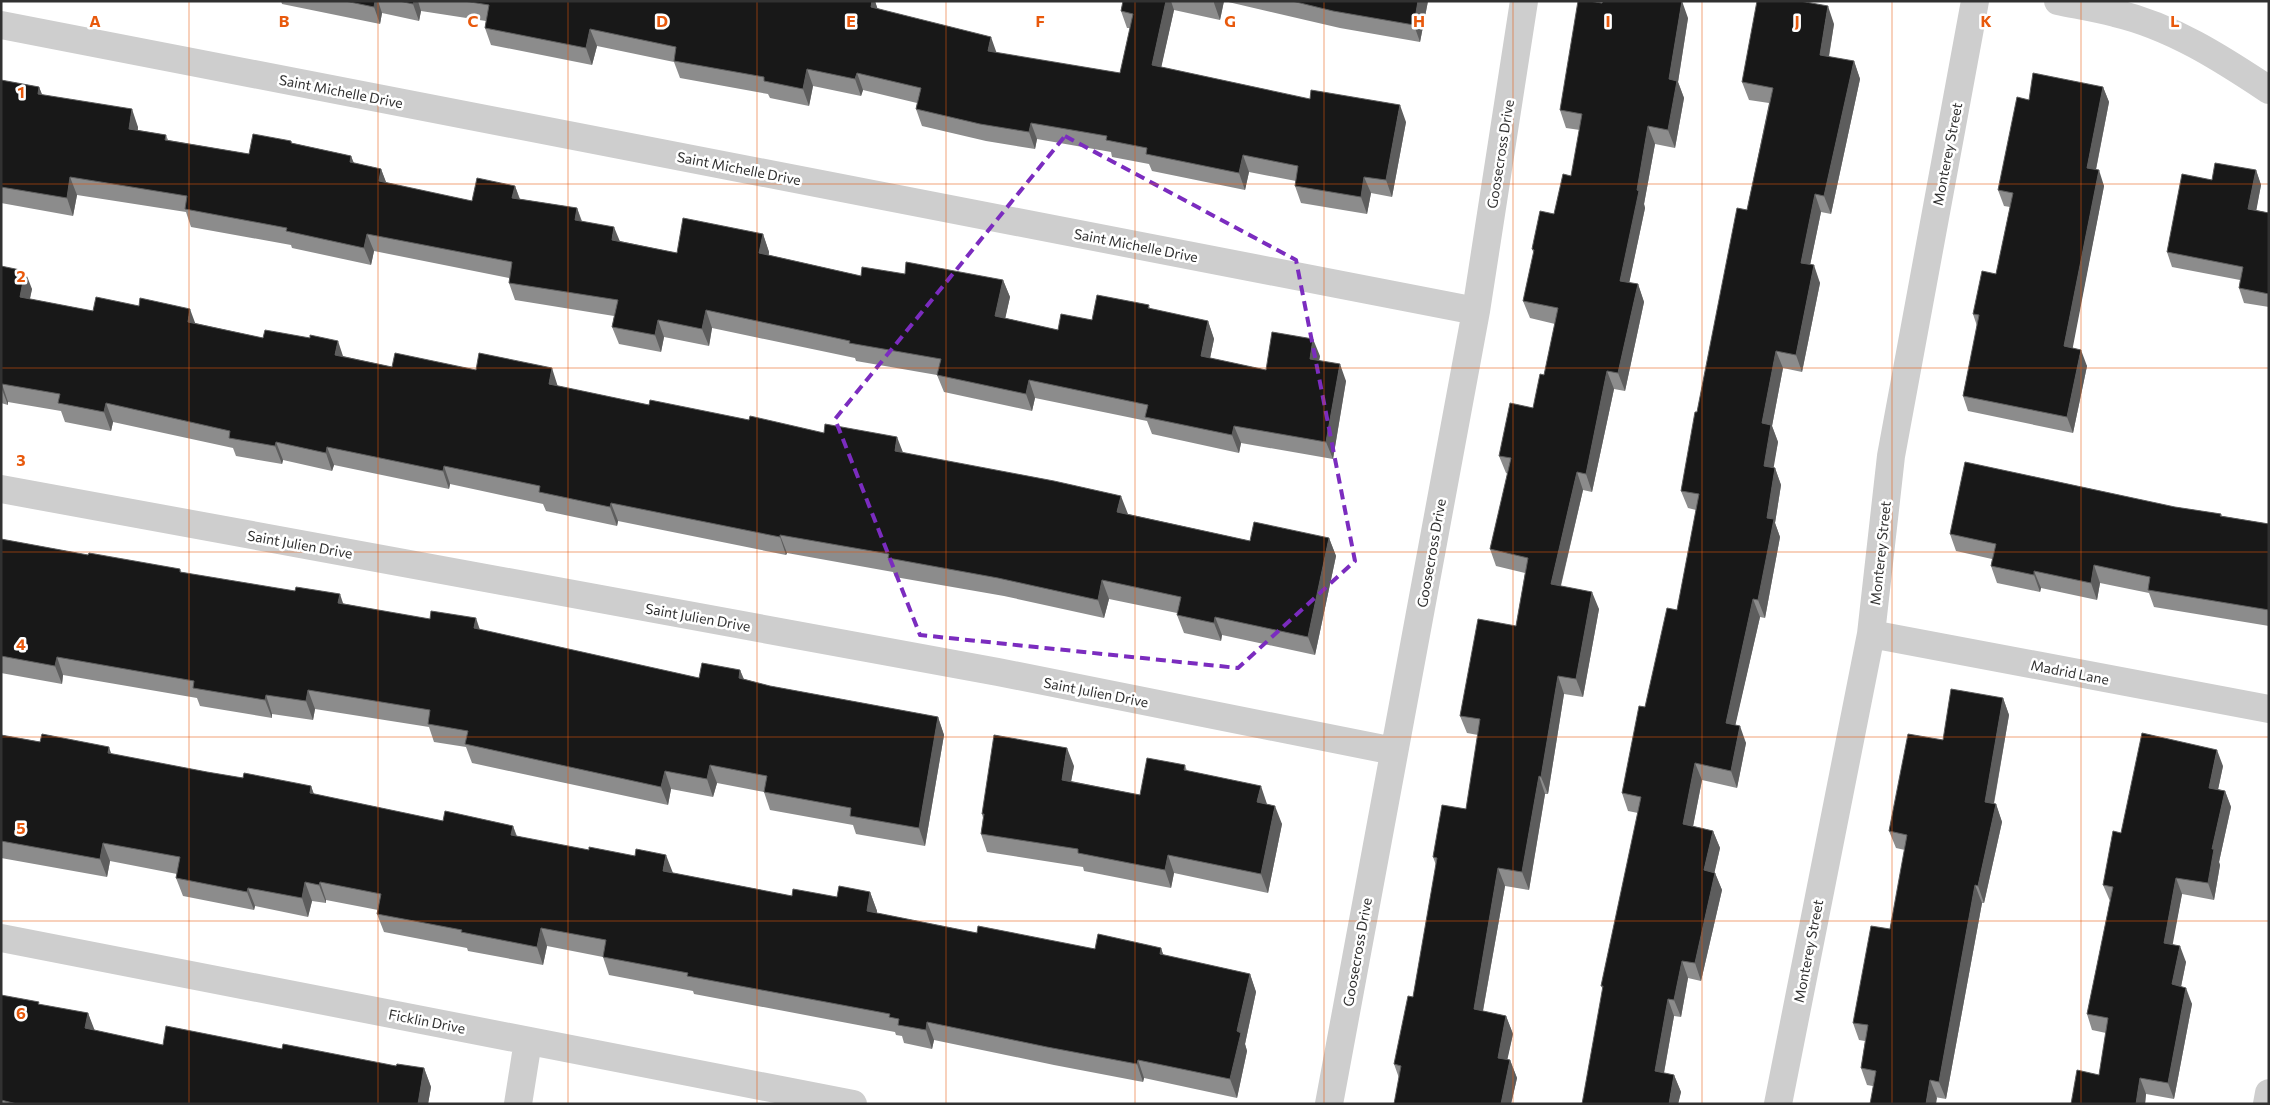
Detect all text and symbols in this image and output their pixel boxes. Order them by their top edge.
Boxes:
text: A [89,11,101,30]
text: B [279,11,290,30]
text: C [468,11,479,30]
text: D [656,11,668,30]
text: E [846,11,856,30]
text: F [1035,11,1045,30]
text: G [1224,11,1236,30]
text: H [1413,11,1425,30]
text: I [1605,11,1611,30]
text: J [1794,11,1800,30]
text: K [1980,11,1992,30]
text: L [2170,11,2180,30]
street label: Saint Michelle Drive [278,71,404,111]
text: 1 [17,82,25,101]
street label: Goosecross Drive [1483,98,1517,210]
street label: Monterey Street [1929,101,1965,207]
street label: Saint Michelle Drive [676,148,802,188]
street label: Saint Michelle Drive [1073,225,1199,265]
text: 2 [16,266,26,285]
text: 3 [16,450,26,469]
street label: Goosecross Drive [1413,497,1449,609]
street label: Monterey Street [1866,500,1894,606]
street label: Saint Julien Drive [246,526,354,562]
street label: Saint Julien Drive [644,599,752,635]
text: 4 [16,634,26,653]
street label: Madrid Lane [2029,656,2111,688]
street label: Saint Julien Drive [1042,673,1150,711]
text: 5 [16,818,26,837]
street label: Goosecross Drive [1339,896,1375,1008]
street label: Monterey Street [1790,898,1826,1004]
text: 6 [16,1003,26,1022]
street label: Ficklin Drive [387,1005,467,1037]

